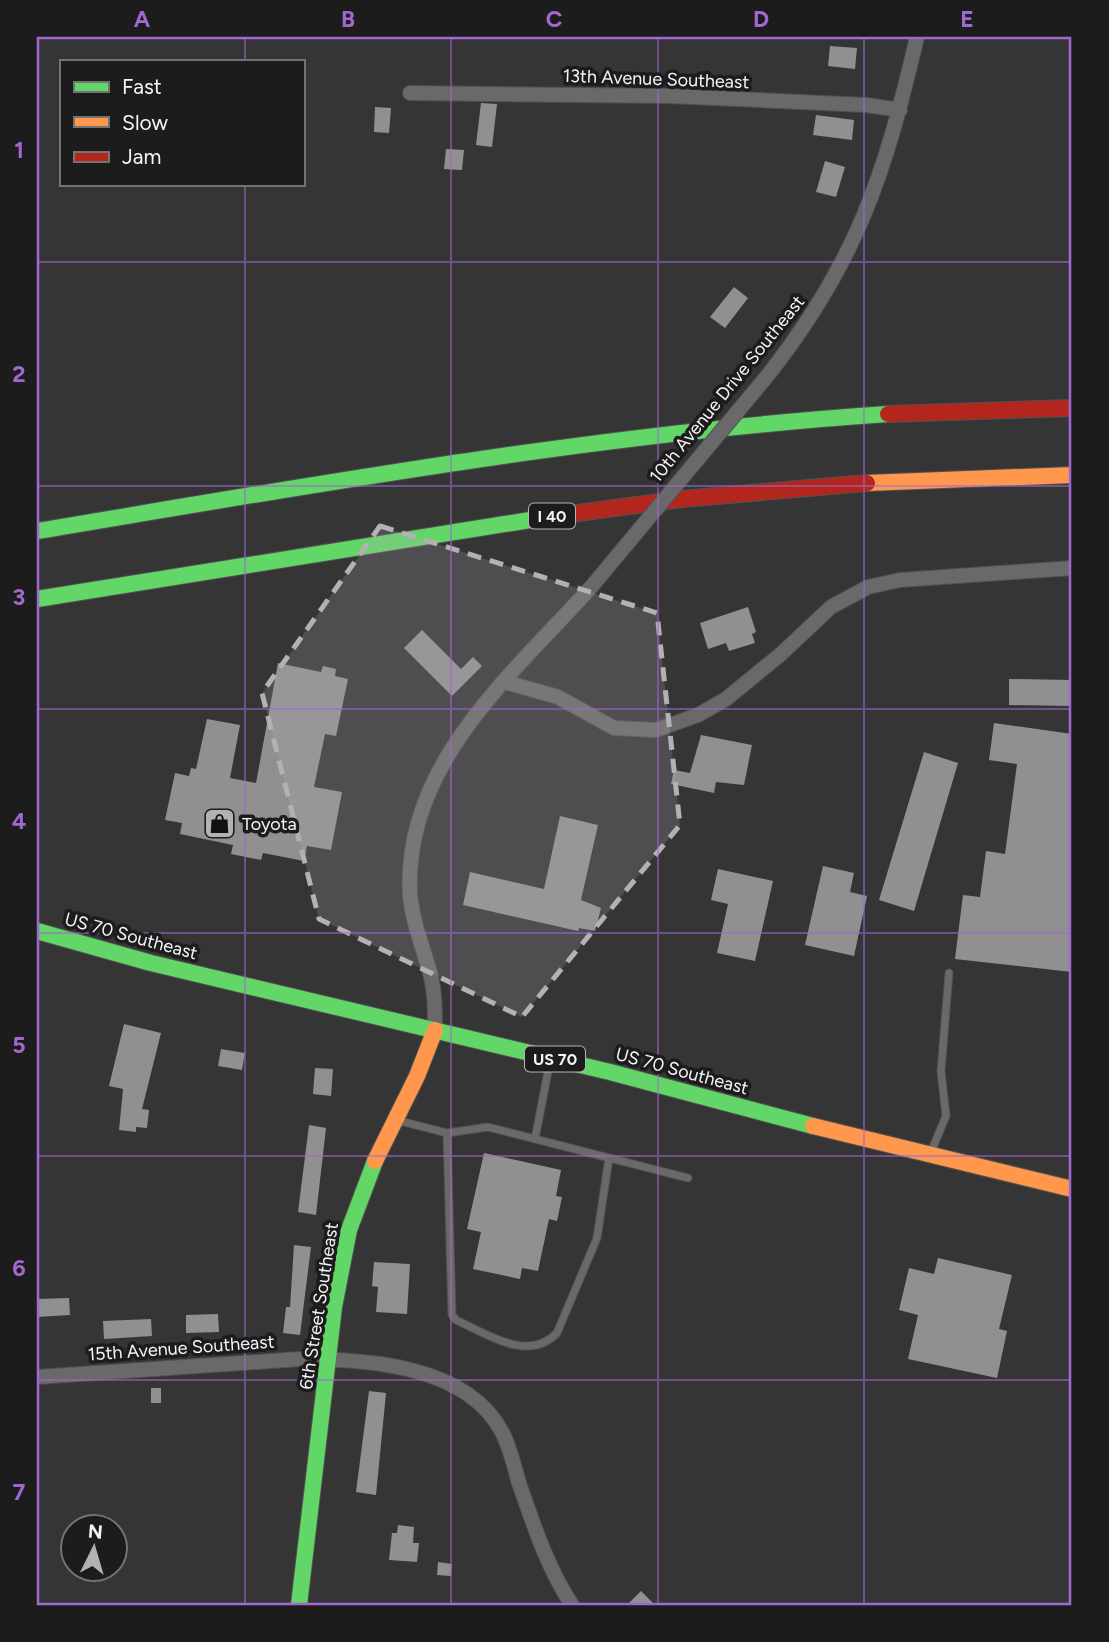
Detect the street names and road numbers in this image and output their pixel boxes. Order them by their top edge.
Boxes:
street label: 13th Avenue Southeast [562,65,750,93]
street label: 10th Avenue Drive Southeast [645,291,809,487]
road number: I 40 [529,503,575,528]
street label: US 70 Southeast [62,908,200,964]
street label: US 70 Southeast [613,1043,751,1099]
road number: US 70 [525,1046,585,1072]
street label: 6th Street Southeast [295,1221,343,1391]
street label: 15th Avenue Southeast [87,1330,275,1365]

